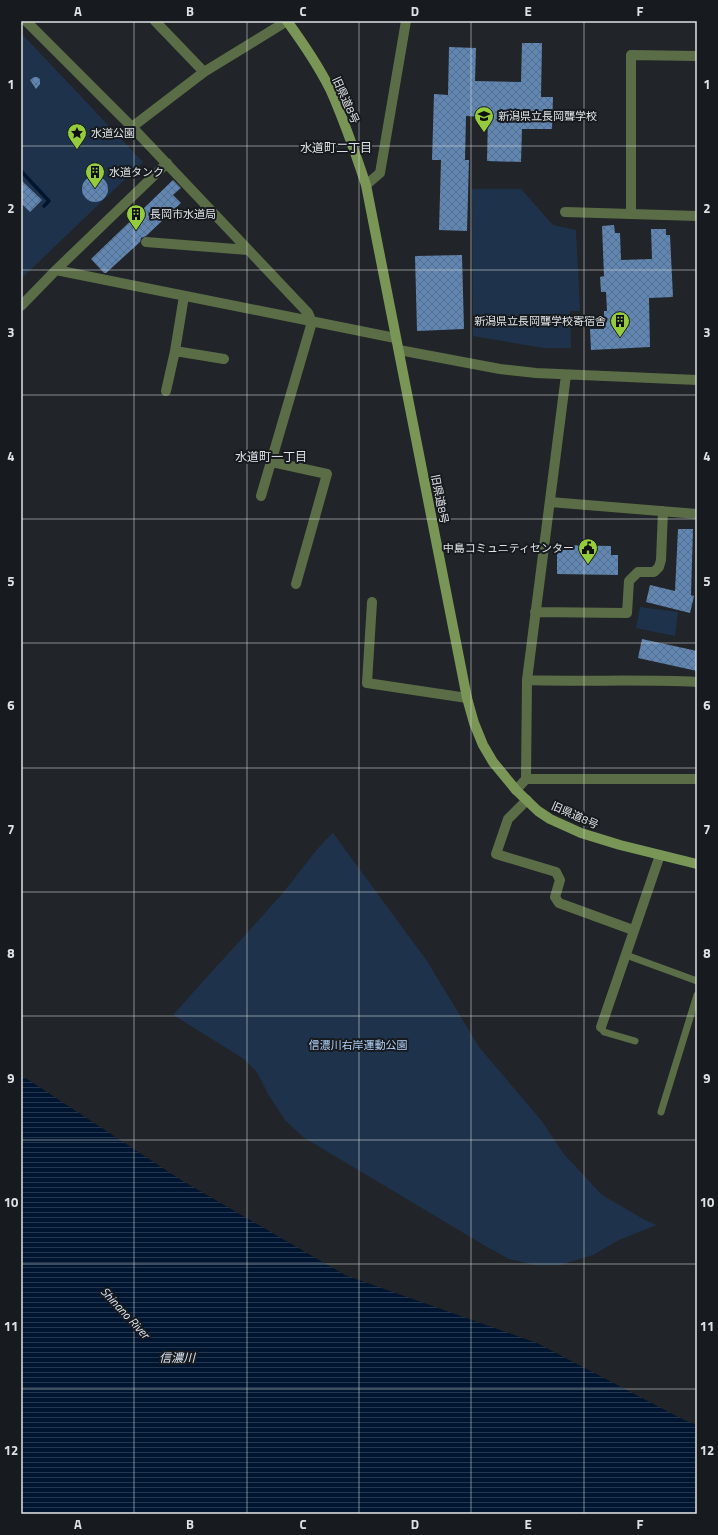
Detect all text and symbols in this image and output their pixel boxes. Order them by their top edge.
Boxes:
text: A [74,1,82,21]
text: B [186,1,194,21]
text: C [299,1,307,21]
text: D [411,1,419,21]
text: E [524,1,532,21]
text: F [637,1,644,21]
text: 1 [7,74,15,94]
street label: 旧県道8号 [328,74,364,126]
text: 1 [703,74,711,94]
school or university icon: 新潟県立長岡聾学校 [473,105,495,133]
place label: 新潟県立長岡聾学校 [498,108,597,124]
place icon: 水道公園 [66,122,88,150]
place label: 水道公園 [91,125,135,141]
district label: 水道町二丁目 [300,138,372,157]
building icon: 水道タンク [84,161,106,189]
place label: 水道タンク [109,164,164,180]
text: 2 [7,198,15,218]
text: 2 [703,198,711,218]
building icon: 長岡市水道局 [125,203,147,231]
place label: 長岡市水道局 [150,206,216,222]
building icon: 新潟県立長岡聾学校寄宿舎 [609,310,631,338]
place label: 新潟県立長岡聾学校寄宿舎 [474,313,606,329]
text: 3 [7,322,15,342]
text: 3 [703,322,711,342]
text: 4 [7,446,15,466]
text: 4 [703,446,711,466]
district label: 水道町一丁目 [235,447,307,466]
street label: 旧県道8号 [427,473,453,525]
public building icon: 中島コミュニティセンター [577,537,599,565]
place label: 中島コミュニティセンター [443,540,574,556]
text: 5 [7,571,15,591]
text: 5 [703,571,711,591]
text: 6 [7,695,15,715]
text: 6 [703,695,711,715]
street label: 旧県道8号 [549,797,601,833]
text: 7 [7,819,15,839]
text: 7 [703,819,711,839]
text: 8 [7,943,15,963]
text: 8 [703,943,711,963]
park label: 信濃川右岸運動公園 [309,1037,408,1053]
text: 9 [7,1068,15,1088]
text: 9 [703,1068,711,1088]
text: 10 [4,1192,18,1212]
text: 10 [700,1192,714,1212]
water label: Shinano River [96,1282,156,1344]
text: 11 [4,1316,18,1336]
text: 11 [700,1316,714,1336]
water label: 信濃川 [159,1348,197,1367]
text: 12 [4,1440,18,1460]
text: 12 [700,1440,714,1460]
text: A [74,1514,82,1534]
text: B [186,1514,194,1534]
text: C [299,1514,307,1534]
text: D [411,1514,419,1534]
text: E [524,1514,532,1534]
text: F [637,1514,644,1534]

